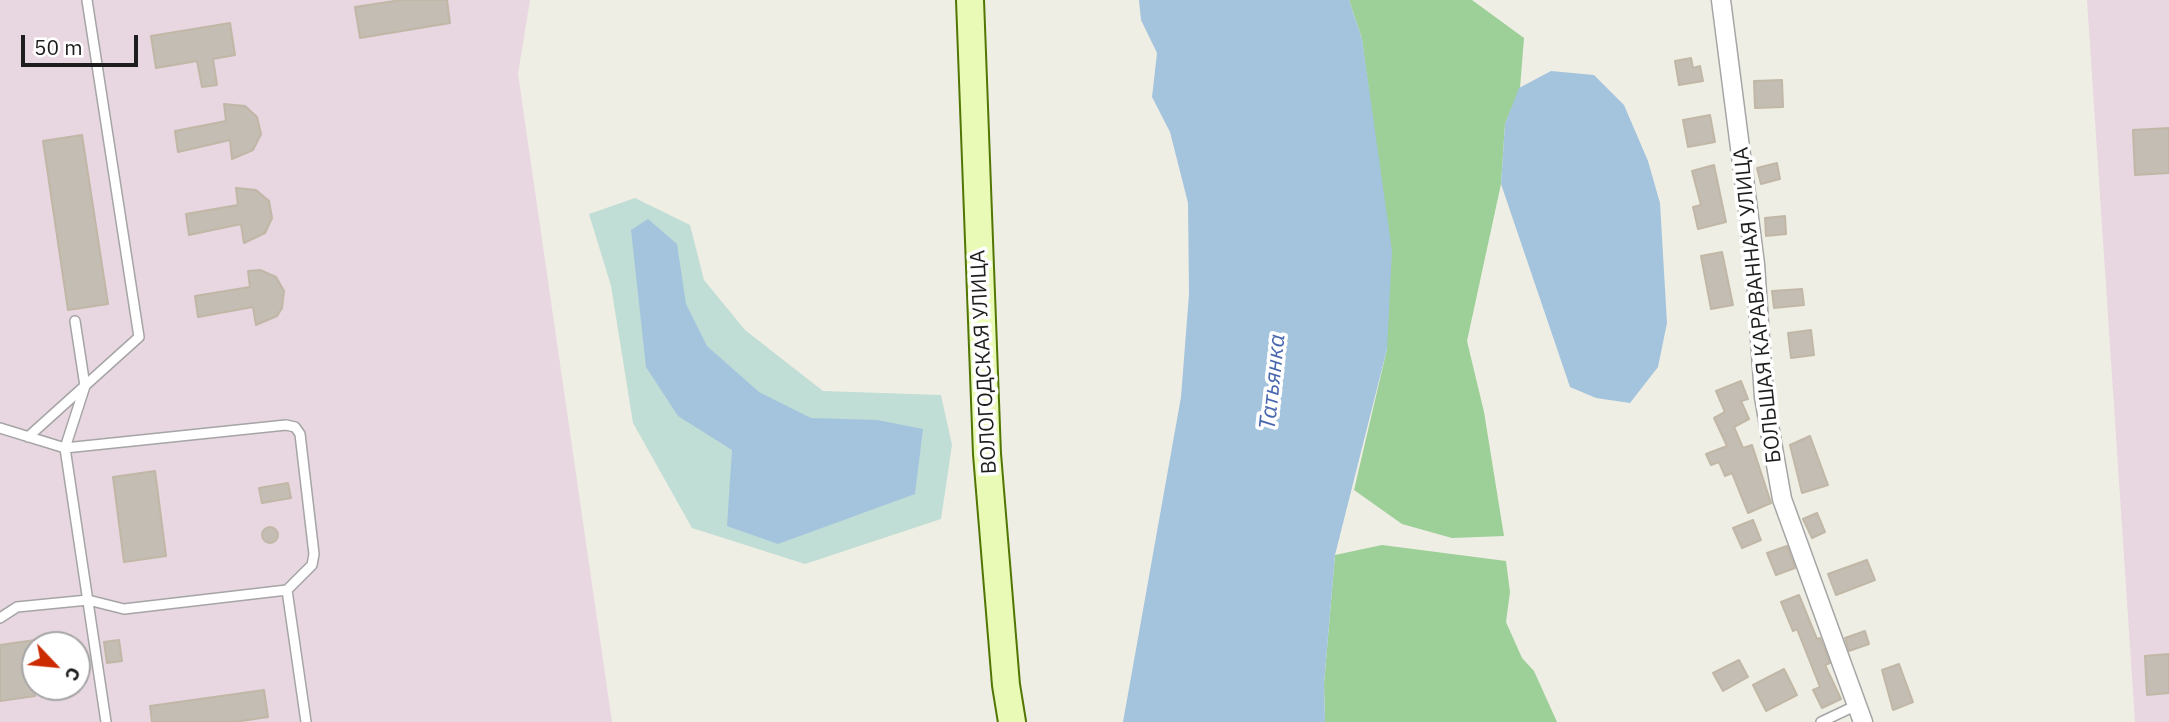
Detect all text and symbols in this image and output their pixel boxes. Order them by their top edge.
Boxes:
scale bar [24,21,142,65]
text: 50 m [34,33,83,61]
street label: БОЛЬШАЯ КАРАВАННАЯ УЛИЦА [1729,146,1787,464]
street label: ВОЛОГОДСКАЯ УЛИЦА [966,249,1002,475]
water label: Татьянка [1254,333,1292,431]
north arrow [21,631,91,701]
text: С [60,664,87,685]

